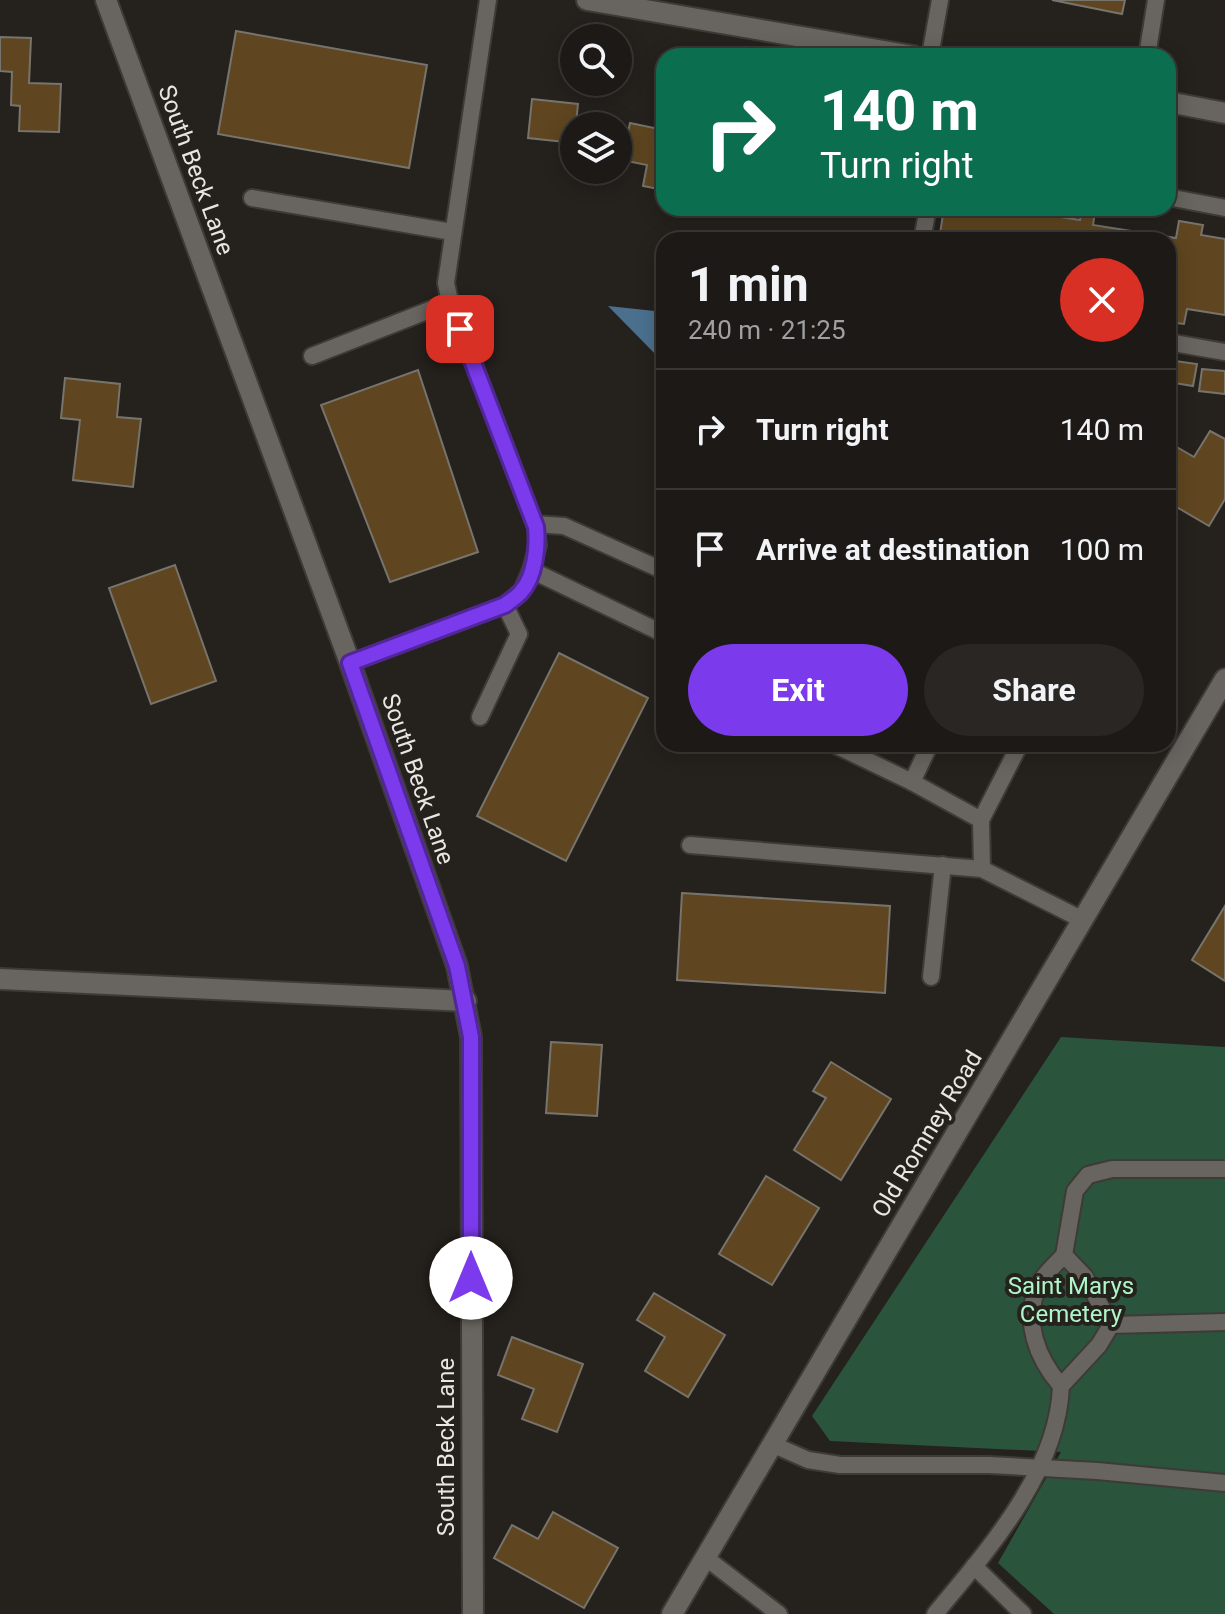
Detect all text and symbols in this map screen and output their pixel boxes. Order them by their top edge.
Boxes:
map controls [560,24,632,184]
button: search [560,24,632,96]
text: 140 m [820,78,979,144]
icon: right [688,80,792,184]
street label: South Beck Lane [152,81,240,259]
button: layers [560,112,632,184]
text: Turn right [820,145,973,187]
text: 1 min [688,256,809,313]
button: close [1060,258,1144,342]
pin [426,295,494,363]
icon: arrive [438,307,482,351]
text: 240 m · 21:25 [688,315,846,345]
icon: right [688,407,732,451]
text: Turn right [756,412,889,447]
text: 140 m [1060,412,1144,447]
icon: arrive [688,527,732,571]
text: Arrive at destination [756,532,1030,567]
text: 100 m [1060,532,1144,567]
button: Exit [688,644,908,736]
button: Share [924,644,1144,736]
street label: South Beck Lane [376,690,460,868]
street label: Old Romney Road [866,1046,988,1222]
position arrow [429,1236,513,1320]
park label: Saint Marys Cemetery [1008,1272,1134,1328]
street label: South Beck Lane [432,1358,460,1536]

